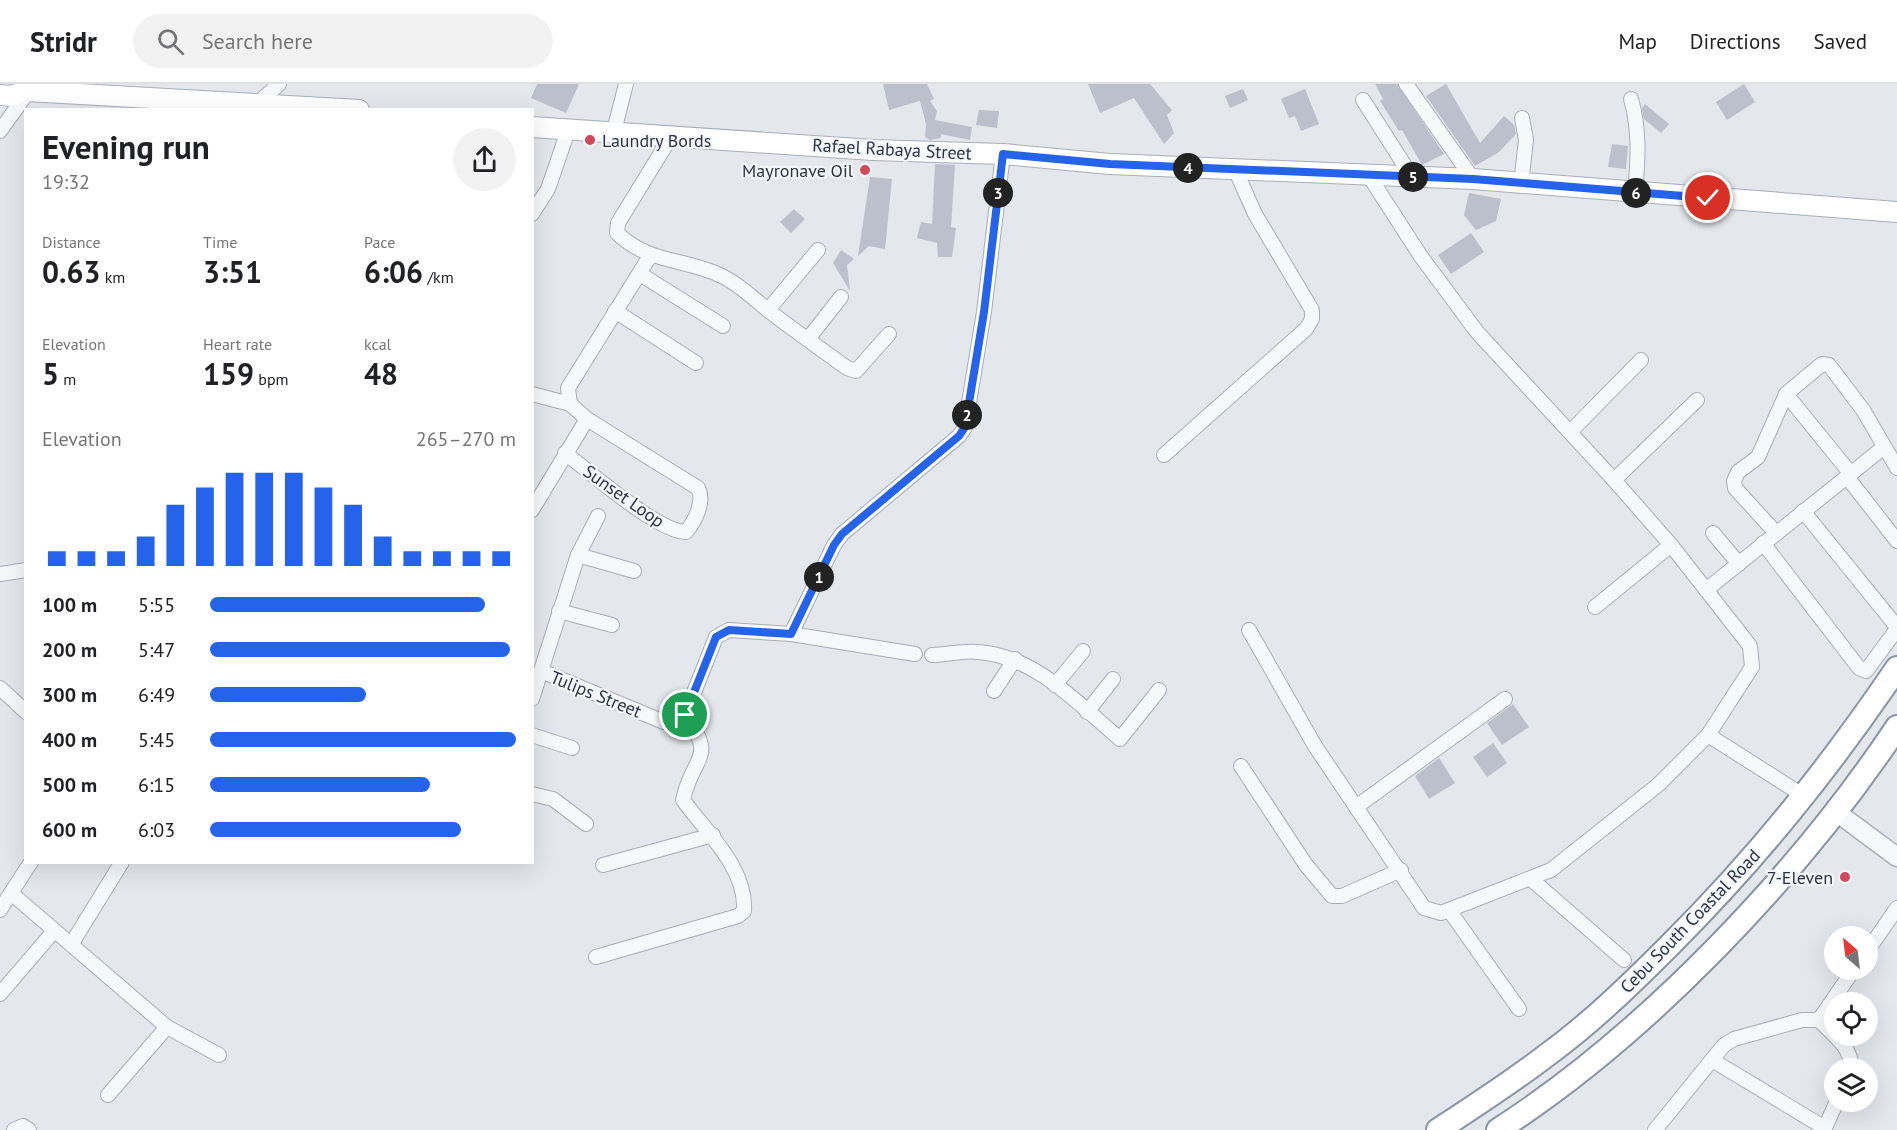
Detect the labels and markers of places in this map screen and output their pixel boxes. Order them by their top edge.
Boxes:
place label: Laundry Bords [602,129,711,152]
marker: Laundry Bords [583,133,597,147]
pin: 4 [1173,153,1203,183]
place label: Mayronave Oil [742,159,854,182]
pin: 5 [1398,162,1428,192]
marker: Mayronave Oil [858,163,872,177]
pin [1682,172,1733,223]
pin: 3 [983,178,1013,208]
pin: 6 [1621,178,1651,208]
pin: 2 [952,400,982,430]
pin: 1 [804,562,834,592]
pin [659,689,710,740]
place label: 7-Eleven [1767,866,1833,889]
marker: 7-Eleven [1838,870,1852,884]

